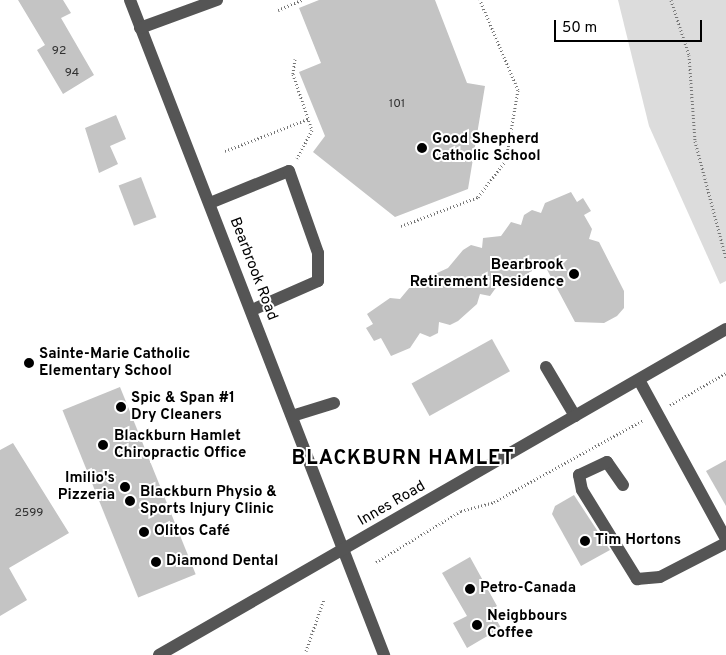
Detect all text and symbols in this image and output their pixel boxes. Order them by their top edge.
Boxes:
scale bar [556,10,704,42]
text: 50 m [562,19,597,38]
house number: 92 [52,45,66,59]
house number: 94 [65,67,79,81]
house number: 101 [389,98,405,112]
place label: Good Shepherd Catholic School [432,130,541,165]
marker: Good Shepherd Catholic School [416,142,428,154]
street label: Bearbrook Road [225,215,281,323]
place label: Bearbrook Retirement Residence [410,256,564,291]
marker: Bearbrook Retirement Residence [568,268,580,280]
place label: Sainte-Marie Catholic Elementary School [39,345,190,380]
marker: Sainte-Marie Catholic Elementary School [23,357,35,369]
place label: Spic & Span #1 Dry Cleaners [131,389,235,424]
marker: Spic & Span #1 Dry Cleaners [115,401,127,413]
place label: Blackburn Hamlet Chiropractic Office [114,427,246,462]
marker: Blackburn Hamlet Chiropractic Office [96,438,110,452]
district label: BLACKBURN HAMLET [289,447,517,471]
place label: Imilio's Pizzeria [58,469,115,504]
street label: Innes Road [355,478,429,530]
marker: Imilio's Pizzeria [119,481,131,493]
place label: Blackburn Physio & Sports Injury Clinic [140,483,277,518]
marker: Blackburn Physio & Sports Injury Clinic [124,495,136,507]
house number: 2599 [14,507,44,521]
place label: Olitos Café [154,523,230,541]
marker: Olitos Café [138,526,150,538]
place label: Tim Hortons [595,532,681,550]
marker: Tim Hortons [579,535,591,547]
place label: Diamond Dental [166,553,278,571]
marker: Diamond Dental [150,556,162,568]
place label: Petro-Canada [480,580,576,598]
marker: Petro-Canada [464,583,476,595]
place label: Neigbbours Coffee [487,607,567,642]
marker: Neigbbours Coffee [471,619,483,631]

